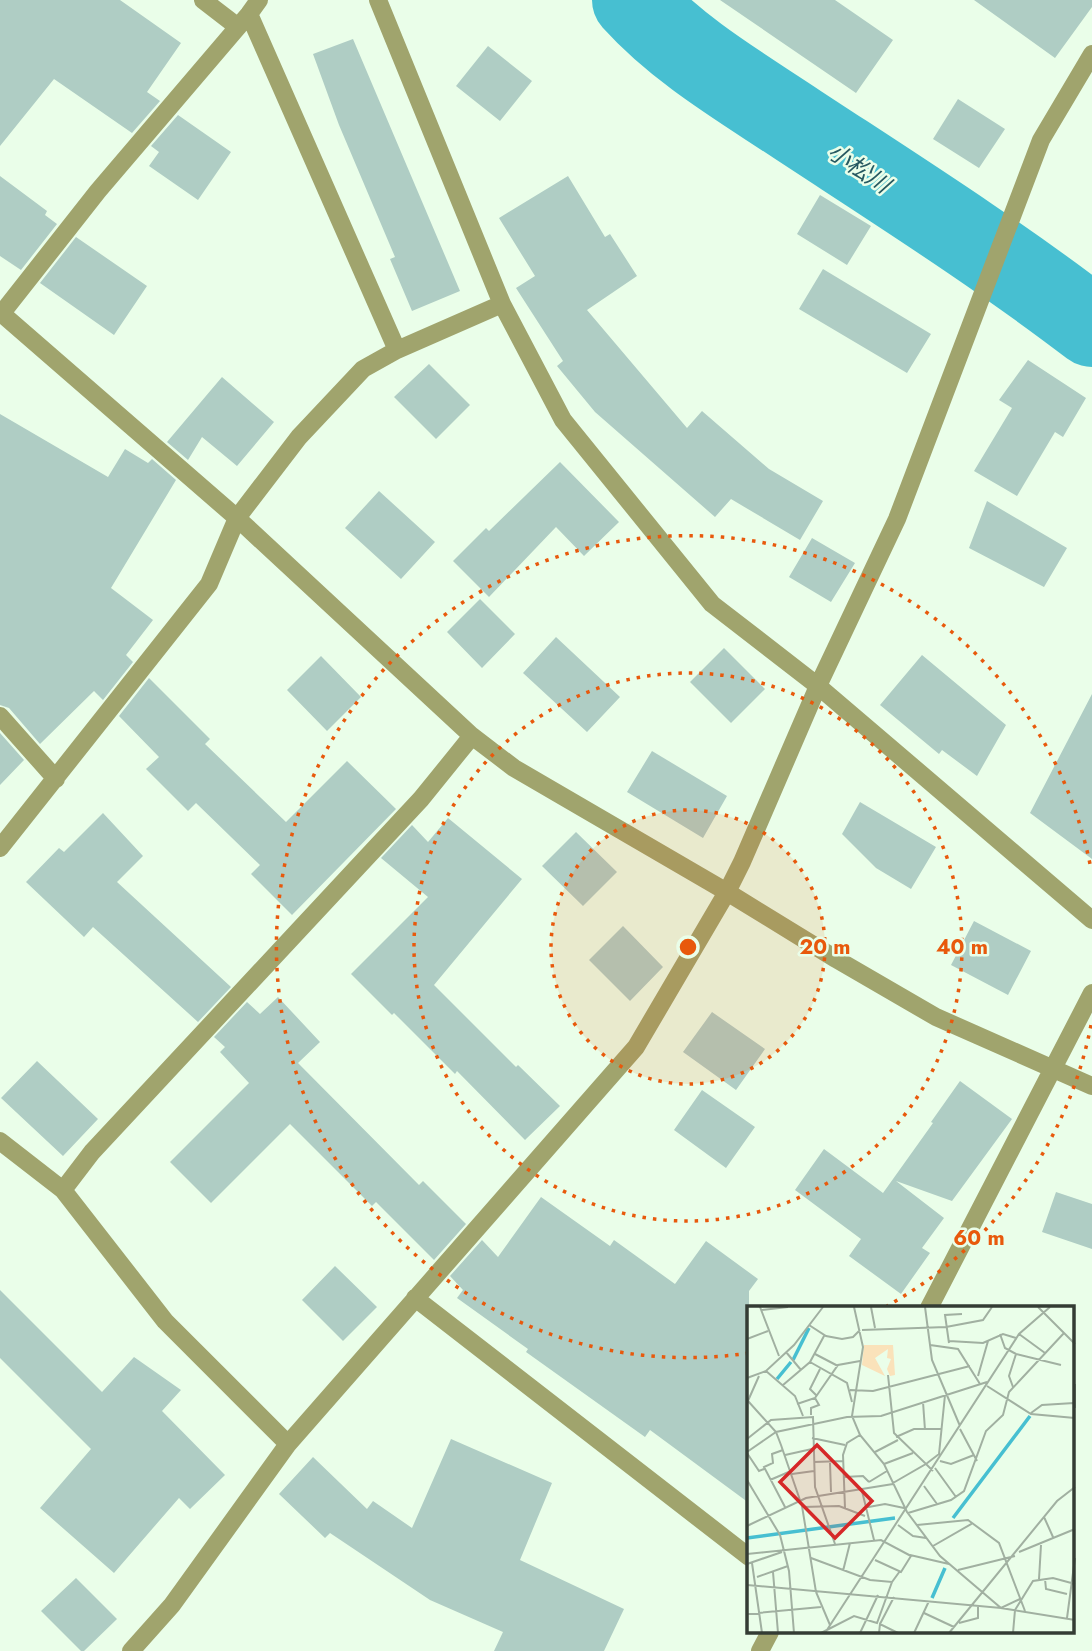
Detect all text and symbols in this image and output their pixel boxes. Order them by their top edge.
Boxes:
water label: 小松川 [821,135,900,203]
text: 20 m [799,932,851,962]
text: 40 m [936,932,988,962]
centre of rings [676,935,700,959]
text: 60 m [953,1223,1005,1253]
inset map [747,1306,1074,1634]

